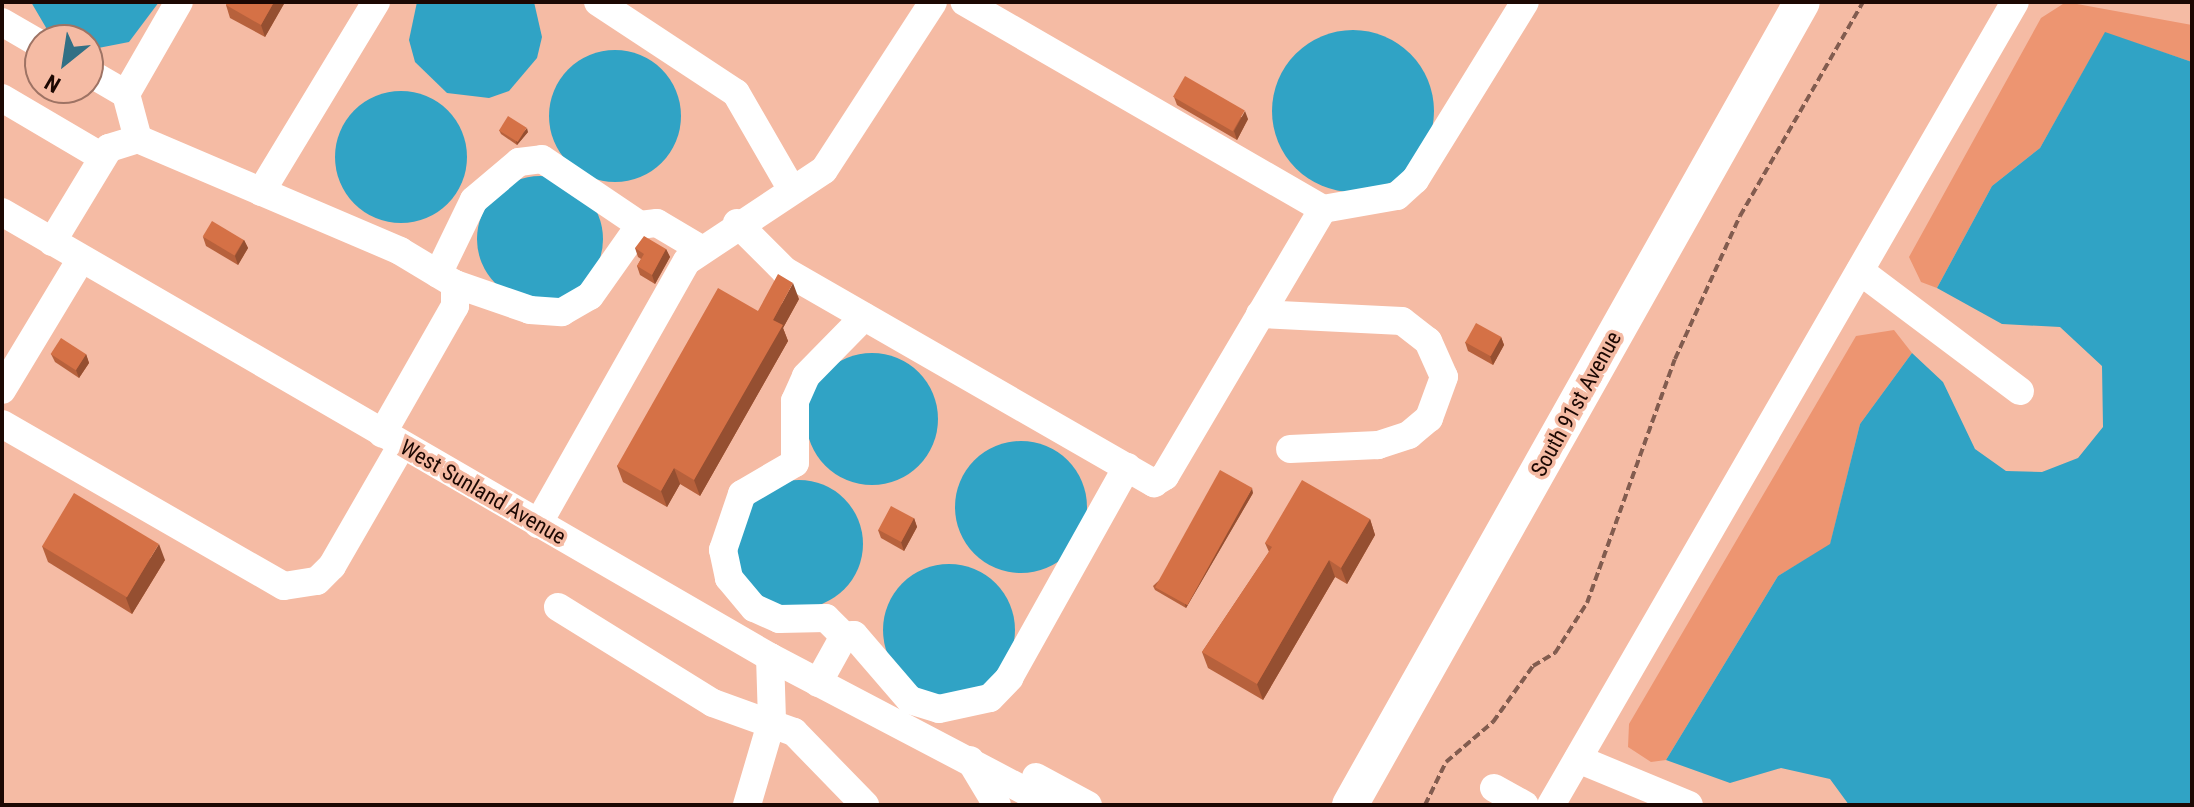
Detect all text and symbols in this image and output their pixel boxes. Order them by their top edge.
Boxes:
north arrow [24,24,104,104]
text: N [41,69,65,98]
street label: South 91st Avenue [1525,327,1627,481]
street label: West Sunland Avenue [396,434,570,550]

